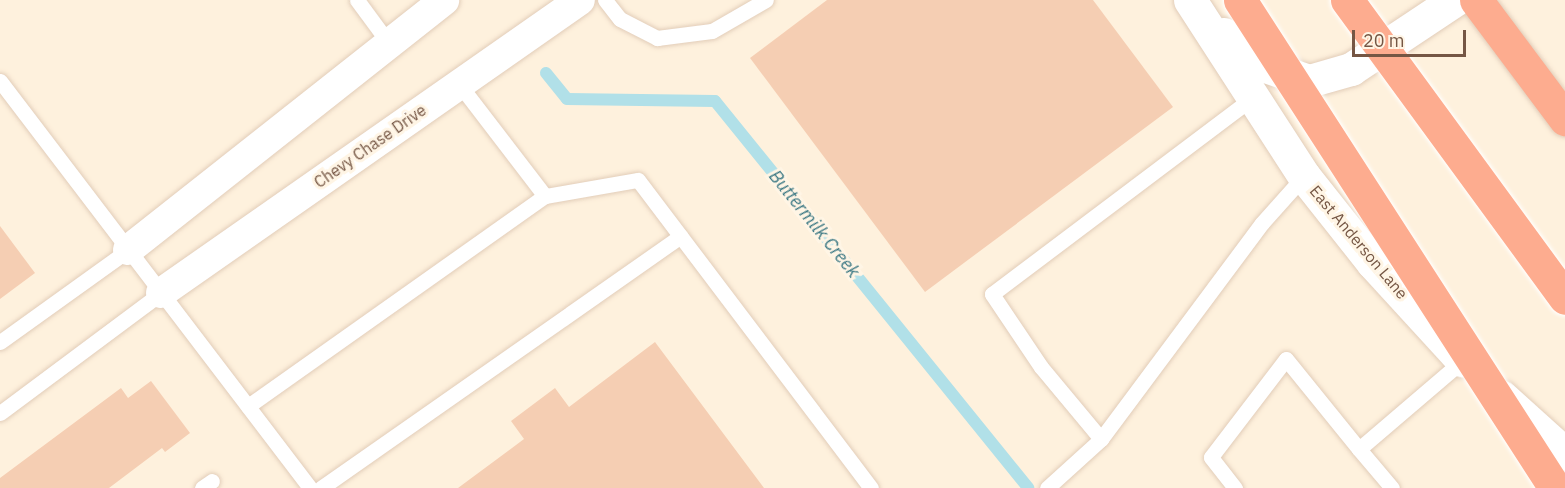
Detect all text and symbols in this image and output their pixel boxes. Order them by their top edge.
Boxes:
scale bar [1355,18,1469,56]
text: 20 m [1363,29,1405,52]
street label: Chevy Chase Drive [310,100,430,192]
water label: Buttermilk Creek [764,166,864,282]
street label: East Anderson Lane [1306,181,1412,303]

